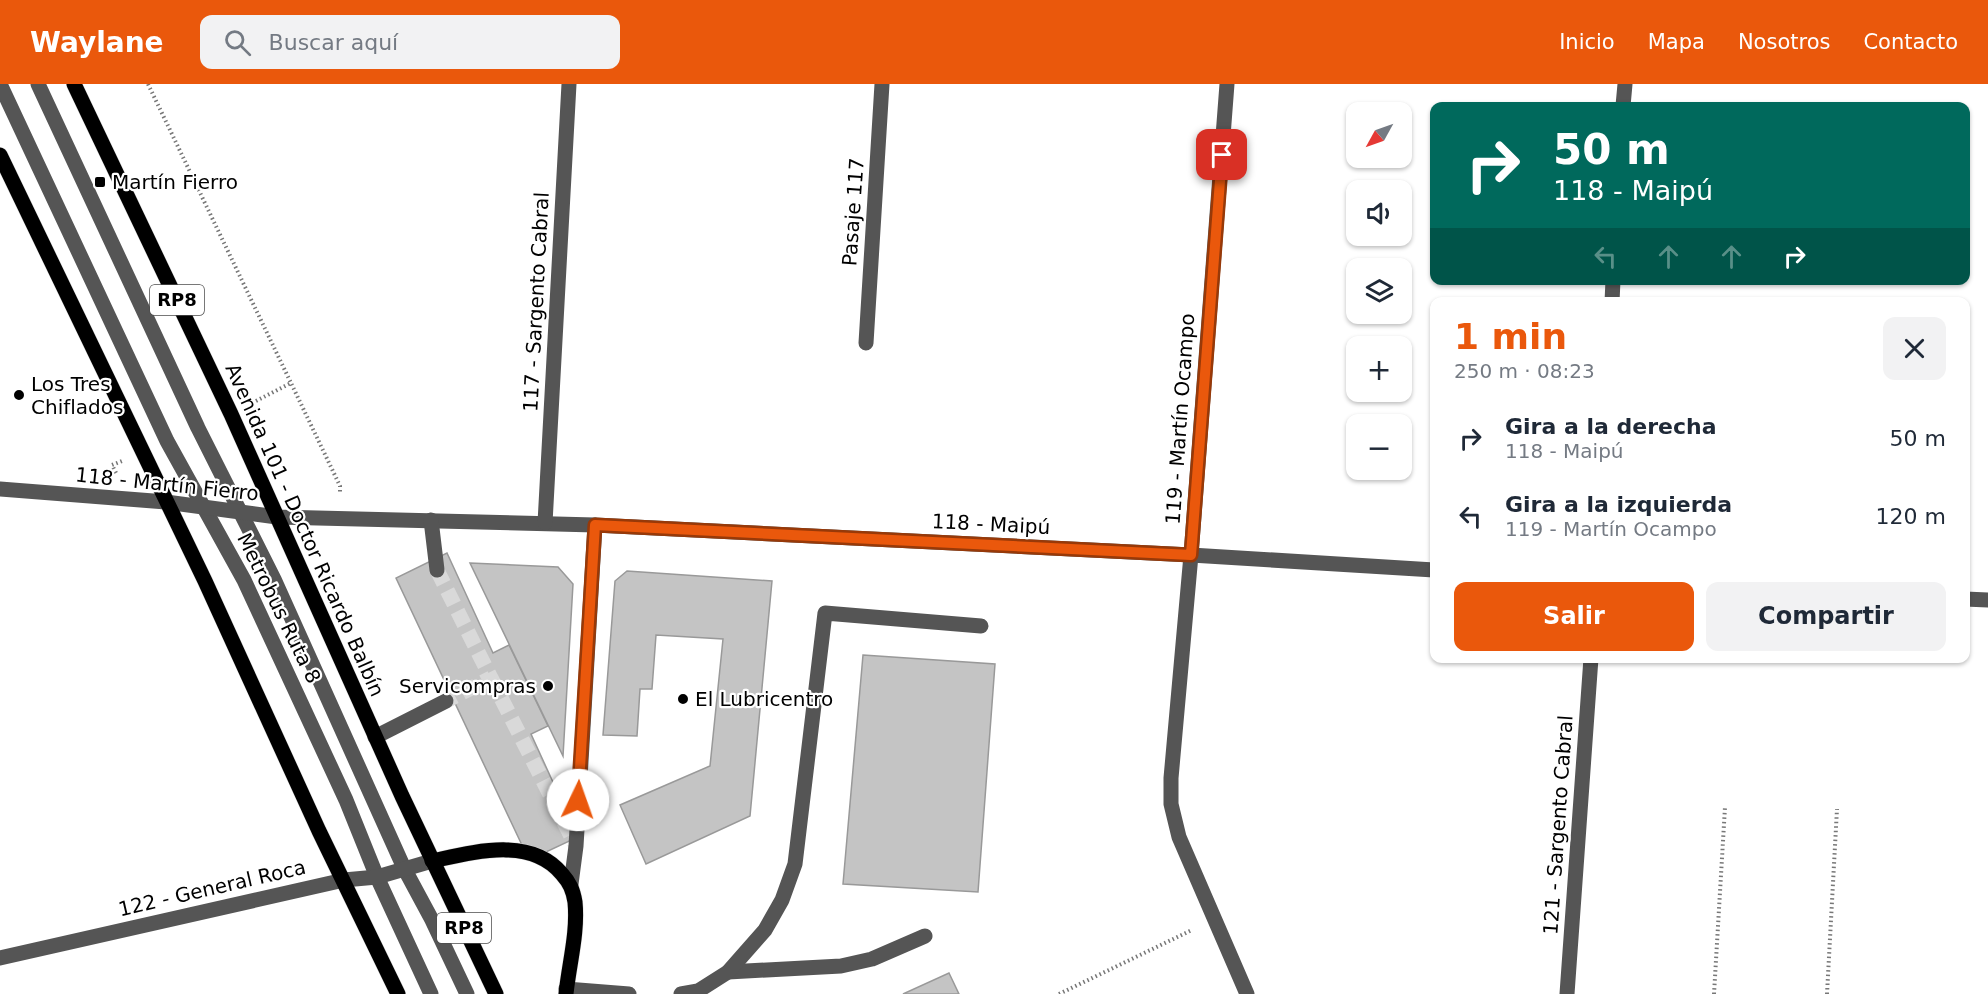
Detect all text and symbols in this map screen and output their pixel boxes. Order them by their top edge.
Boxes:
search box [200,15,620,69]
text: Waylane [30,26,164,59]
icon: search [221,26,254,59]
text: Buscar aquí [269,30,398,55]
text: Inicio [1559,30,1615,54]
text: Mapa [1648,30,1705,54]
text: Nosotros [1738,30,1830,54]
text: Contacto [1863,30,1958,54]
north arrow [1346,102,1412,168]
map controls [1346,102,1412,480]
text: 50 m [1553,125,1670,174]
icon: right [1454,126,1532,204]
pin [1196,129,1247,180]
icon: arrive [1205,138,1238,171]
street label: Pasaje 117 [837,157,869,267]
place label: Martín Fierro [112,170,238,194]
marker: Martín Fierro [93,175,107,189]
text: 118 - Maipú [1553,175,1713,206]
button: sound [1346,180,1412,246]
street label: 117 - Sargento Cabral [518,192,554,412]
icon: left [1589,240,1622,273]
icon: ahead [1652,240,1685,273]
icon: ahead [1715,240,1748,273]
icon: right [1778,240,1811,273]
button: layers [1346,258,1412,324]
road number: RP8 [150,285,204,315]
street label: 119 - Martín Ocampo [1161,313,1199,525]
text: 1 min [1454,316,1567,357]
button: close [1883,317,1946,380]
button: + [1346,336,1412,402]
text: 250 m · 08:23 [1454,359,1595,383]
street label: Avenida 101 - Doctor Ricardo Balbín [220,360,390,700]
place label: Los Tres Chiflados [31,372,123,419]
marker: Los Tres Chiflados [12,388,26,402]
button: − [1346,414,1412,480]
text: Gira a la derecha [1505,414,1717,439]
icon: right [1454,422,1487,455]
text: 50 m [1890,426,1946,451]
text: 118 - Maipú [1505,439,1624,463]
street label: 118 - Martín Fierro [74,462,260,506]
text: Gira a la izquierda [1505,492,1732,517]
icon: left [1454,500,1487,533]
text: 120 m [1876,504,1946,529]
street label: 118 - Maipú [931,509,1051,539]
text: 119 - Martín Ocampo [1505,517,1717,541]
street label: Metrobus Ruta 8 [232,529,326,687]
button: Salir [1454,582,1694,651]
button: Compartir [1706,582,1946,651]
place label: Servicompras [399,674,536,698]
marker: Servicompras [541,679,555,693]
place label: El Lubricentro [695,687,833,711]
marker: El Lubricentro [676,692,690,706]
street label: 121 - Sargento Cabral [1538,714,1578,936]
position arrow [546,768,610,832]
street label: 122 - General Roca [116,855,308,921]
road number: RP8 [437,913,491,943]

